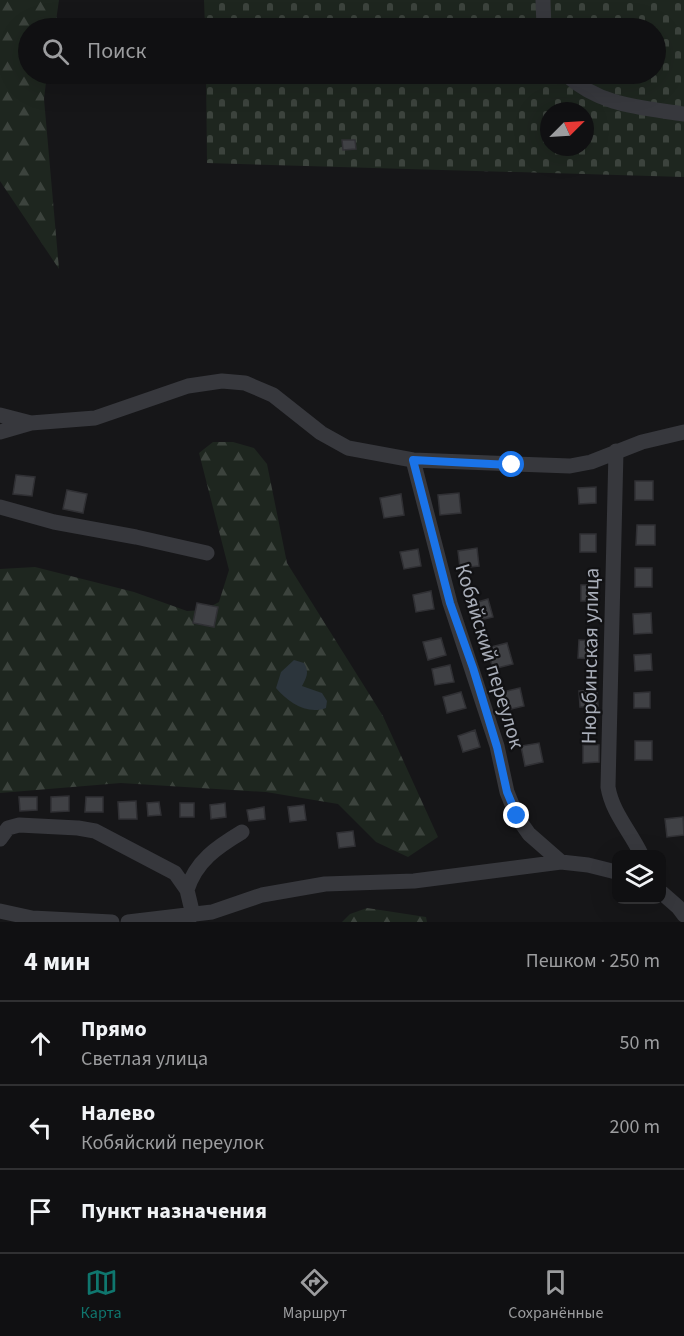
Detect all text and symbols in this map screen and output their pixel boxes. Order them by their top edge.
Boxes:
search box [18,18,666,84]
icon: search [39,35,72,68]
text: Поиск [87,35,146,67]
north arrow [540,102,594,156]
route start [498,451,524,477]
street label: Кобяйский переулок [448,560,533,753]
street label: Нюрбинская улица [573,568,607,744]
route end [503,802,529,828]
map controls [612,850,666,904]
button: layers [612,850,666,904]
text: 4 мин [24,943,90,980]
text: Пешком · 250 m [526,947,660,975]
text: Прямо [81,1013,147,1045]
icon: ahead [24,1027,57,1060]
text: 50 m [620,1029,660,1057]
text: Светлая улица [81,1045,208,1073]
text: Налево [81,1097,155,1129]
icon: left [24,1111,57,1144]
text: 200 m [610,1113,660,1141]
text: Кобяйский переулок [81,1129,264,1157]
icon: arrive [24,1195,57,1228]
text: Пункт назначения [81,1195,267,1227]
tab: Карта [81,1266,122,1324]
tab: Маршрут [283,1266,347,1324]
tab: Сохранённые [508,1266,603,1324]

